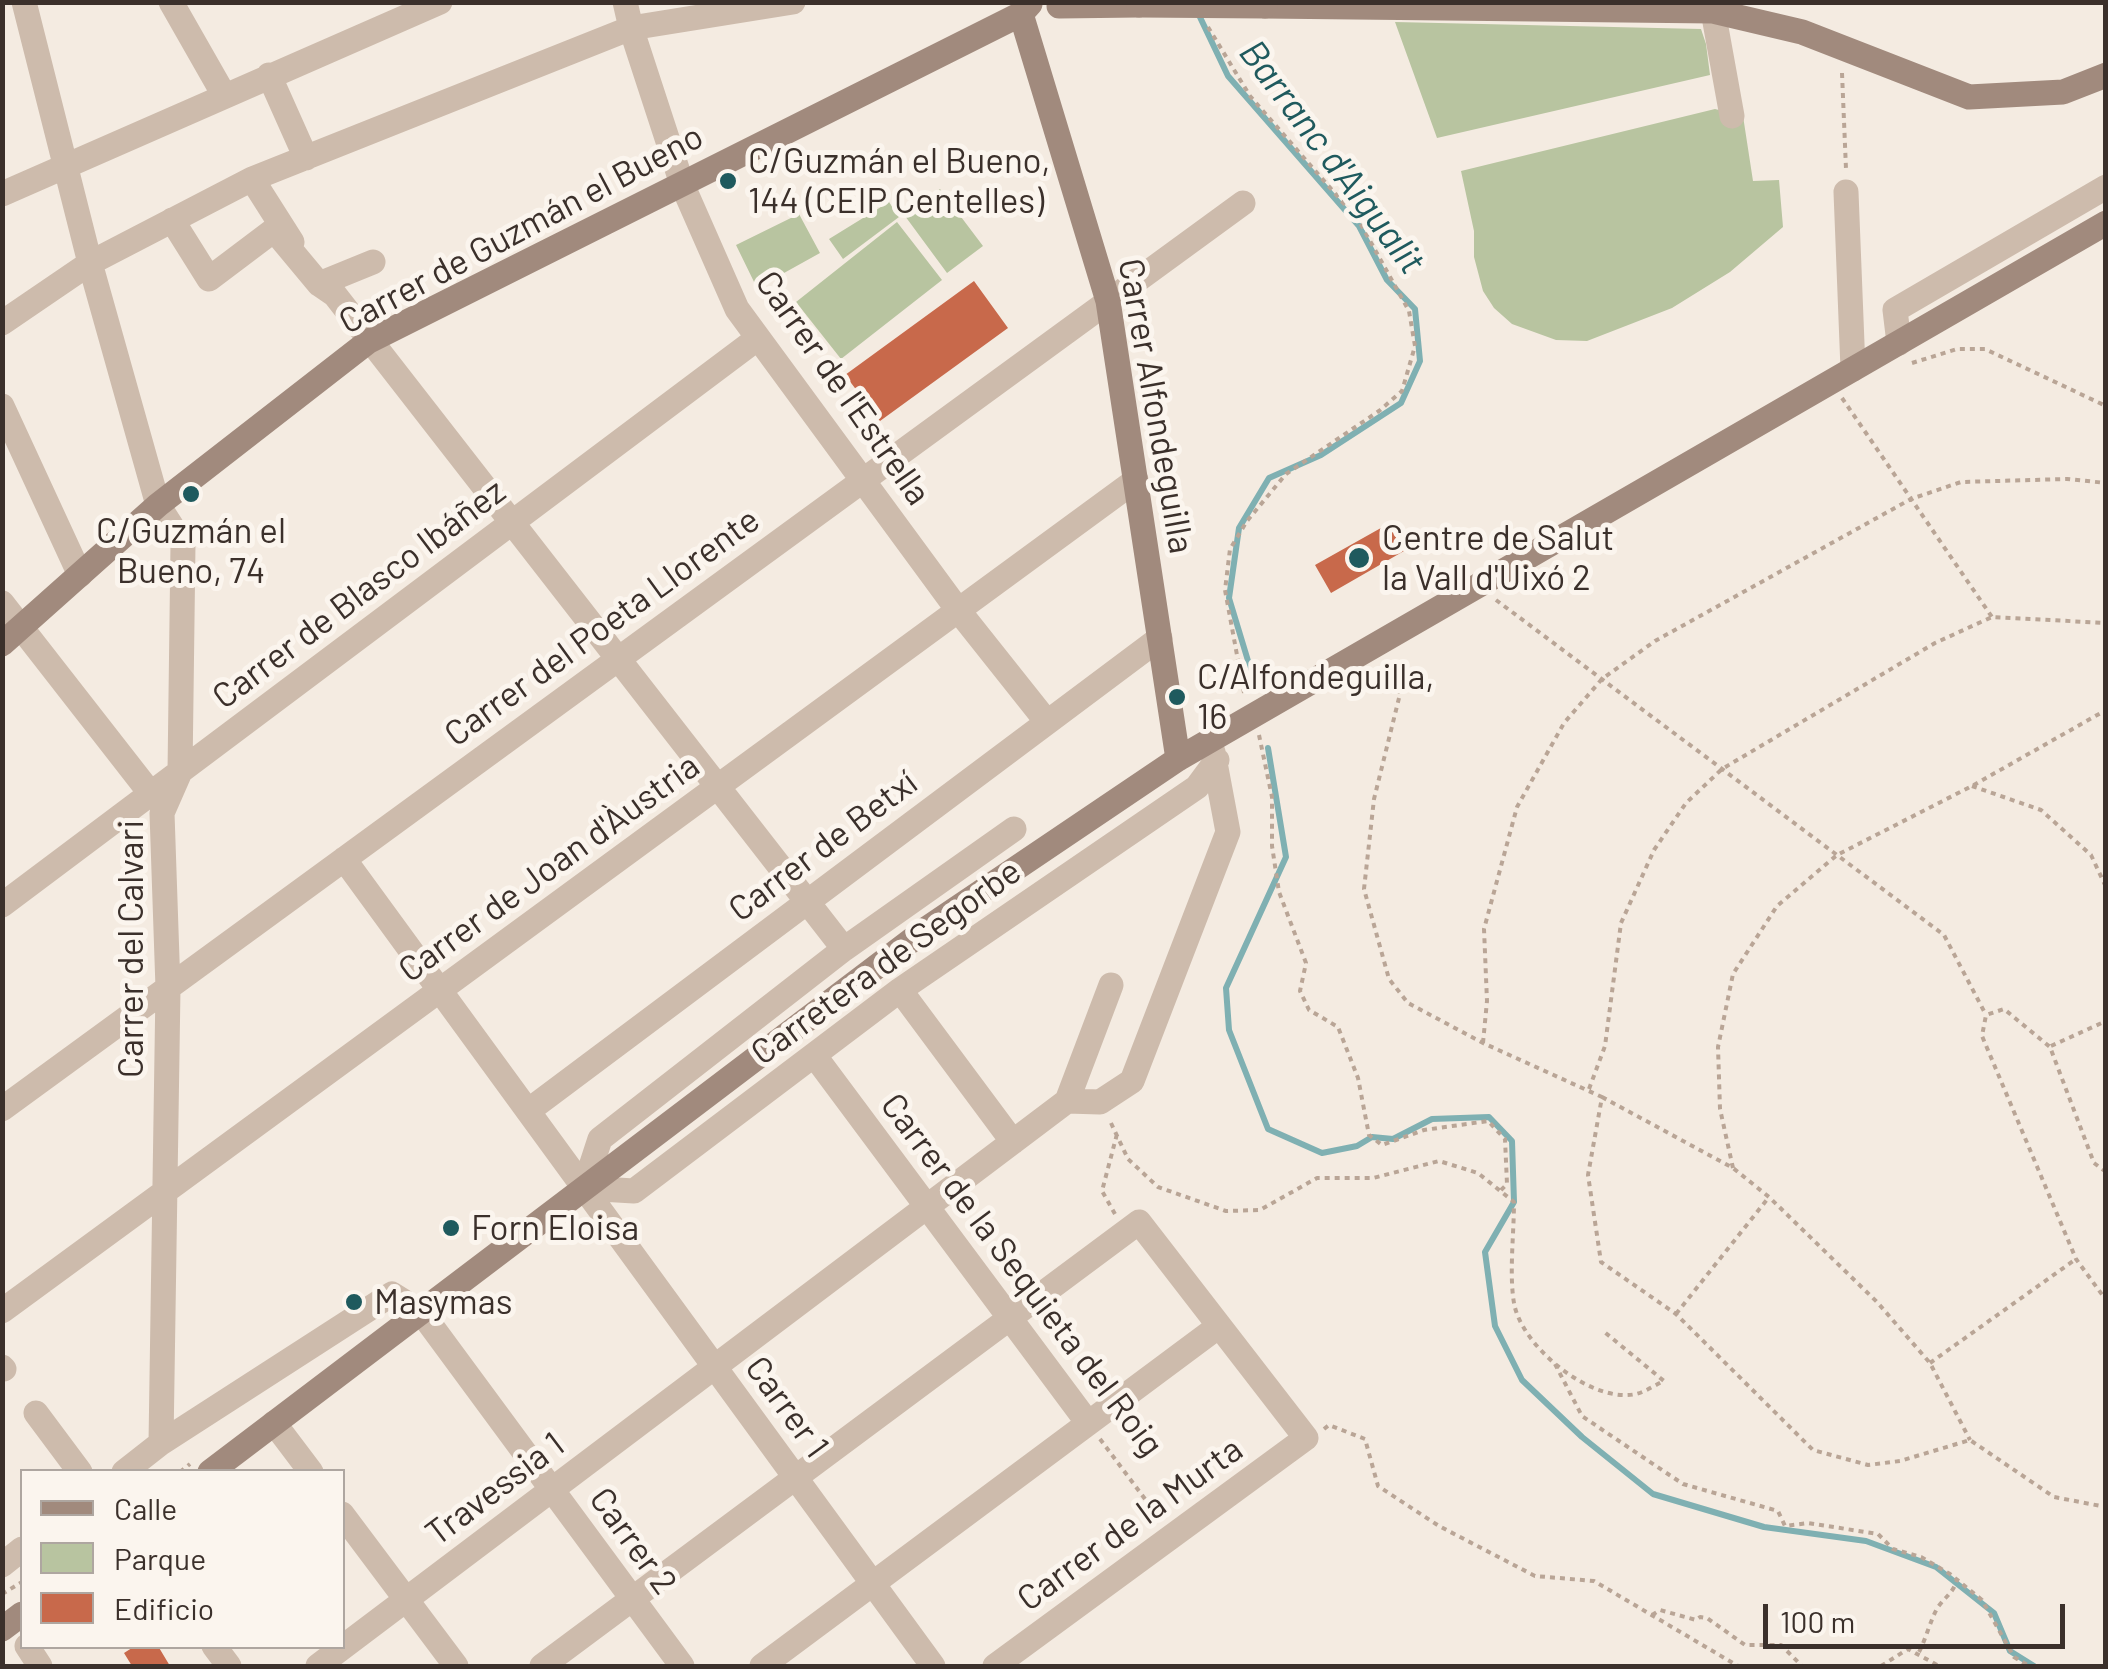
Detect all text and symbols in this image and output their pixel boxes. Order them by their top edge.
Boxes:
water label: Barranc d'Aigualit [1229,31,1435,283]
street label: Carrer de Guzmán el Bueno [332,115,710,343]
place label: C/Guzmán el Bueno, 144 (CEIP Centelles) [748,140,1051,222]
marker: C/Guzmán el Bueno, 144 (CEIP Centelles) [717,170,739,192]
street label: Carrer Alfondeguilla [1109,255,1203,557]
street label: Carrer de l'Estrella [747,263,939,513]
street label: Carrer de Blasco Ibáñez [204,470,514,718]
marker: C/Guzmán el Bueno, 74 [180,483,202,505]
street label: Carrer del Poeta Llorente [437,499,767,755]
place label: C/Guzmán el Bueno, 74 [96,510,286,592]
place label: Centre de Salut la Vall d'Uixó 2 [1382,517,1614,599]
marker: Centre de Salut la Vall d'Uixó 2 [1346,545,1372,571]
place label: C/Alfondeguilla, 16 [1197,656,1435,738]
marker: C/Alfondeguilla, 16 [1166,686,1188,708]
street label: Carrer de Joan d'Àustria [391,745,707,991]
street label: Carrer de Betxí [721,762,925,930]
street label: Carrer del Calvari [110,820,152,1078]
street label: Carretera de Segorbe [743,850,1029,1074]
street label: Carrer de la Sequieta del Roig [872,1085,1172,1465]
place label: Forn Eloisa [471,1207,639,1249]
marker: Forn Eloisa [440,1217,462,1239]
place label: Masymas [374,1281,512,1323]
marker: Masymas [343,1291,365,1313]
street label: Carrer 1 [736,1348,838,1466]
street label: Travessia 1 [418,1423,572,1555]
street label: Carrer de la Murta [1009,1428,1251,1620]
legend [20,1469,345,1649]
street label: Carrer 2 [580,1480,686,1602]
text: Calle [114,1490,177,1526]
text: Parque [114,1540,206,1576]
scale bar [1768,1584,2070,1646]
text: Edificio [114,1590,214,1626]
text: 100 m [1780,1603,1855,1639]

